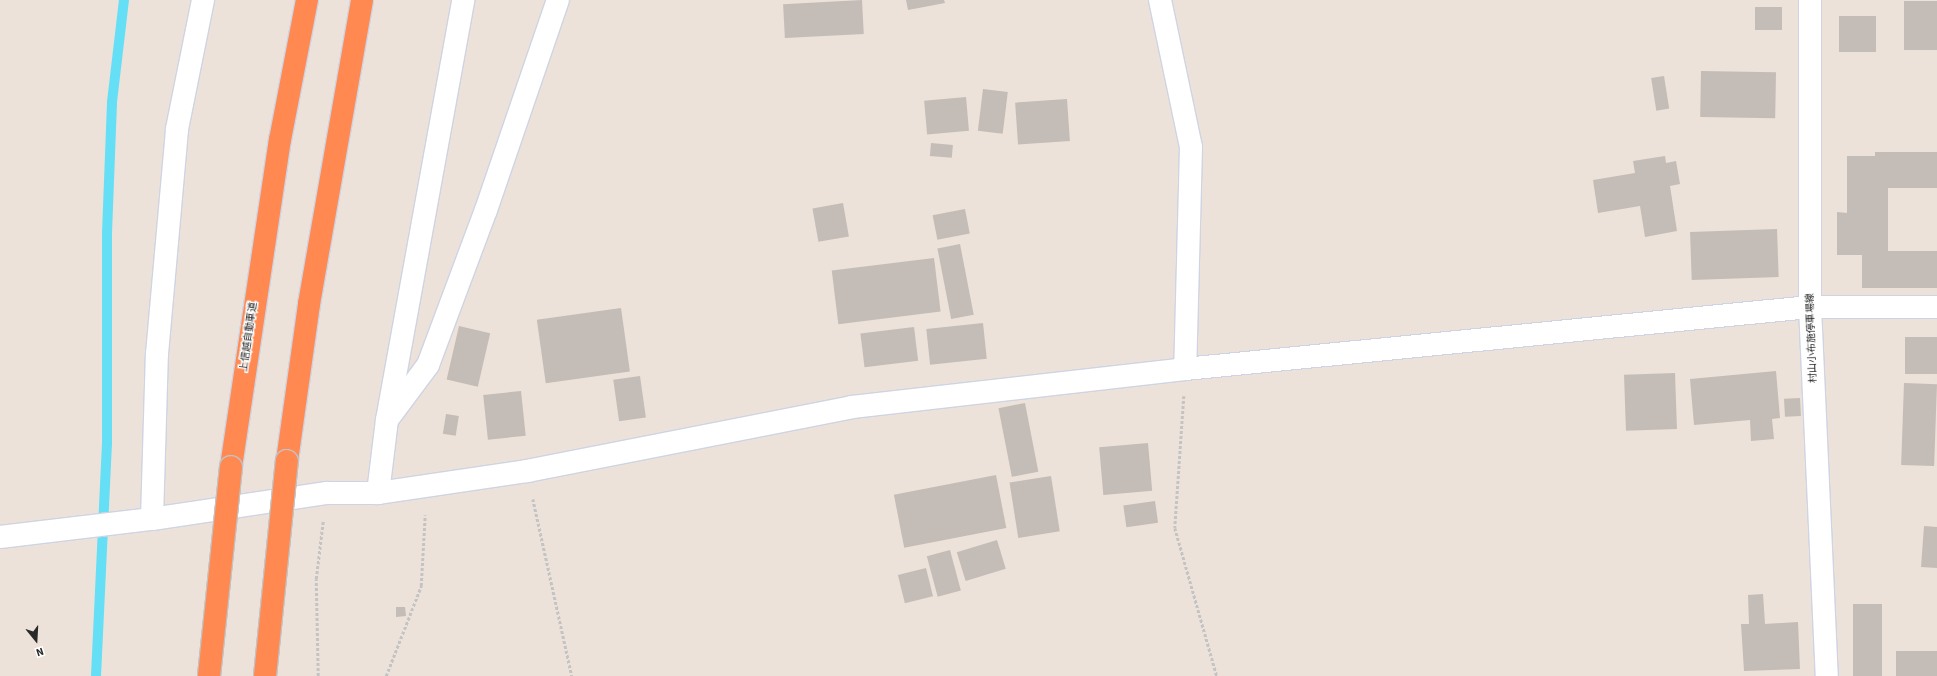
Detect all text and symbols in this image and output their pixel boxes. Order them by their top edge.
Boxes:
street label: 村山小布施停車場線 [1804,293,1820,383]
street label: 上信越自動車道 [238,302,260,372]
north arrow [16,620,56,660]
text: N [34,644,46,660]

